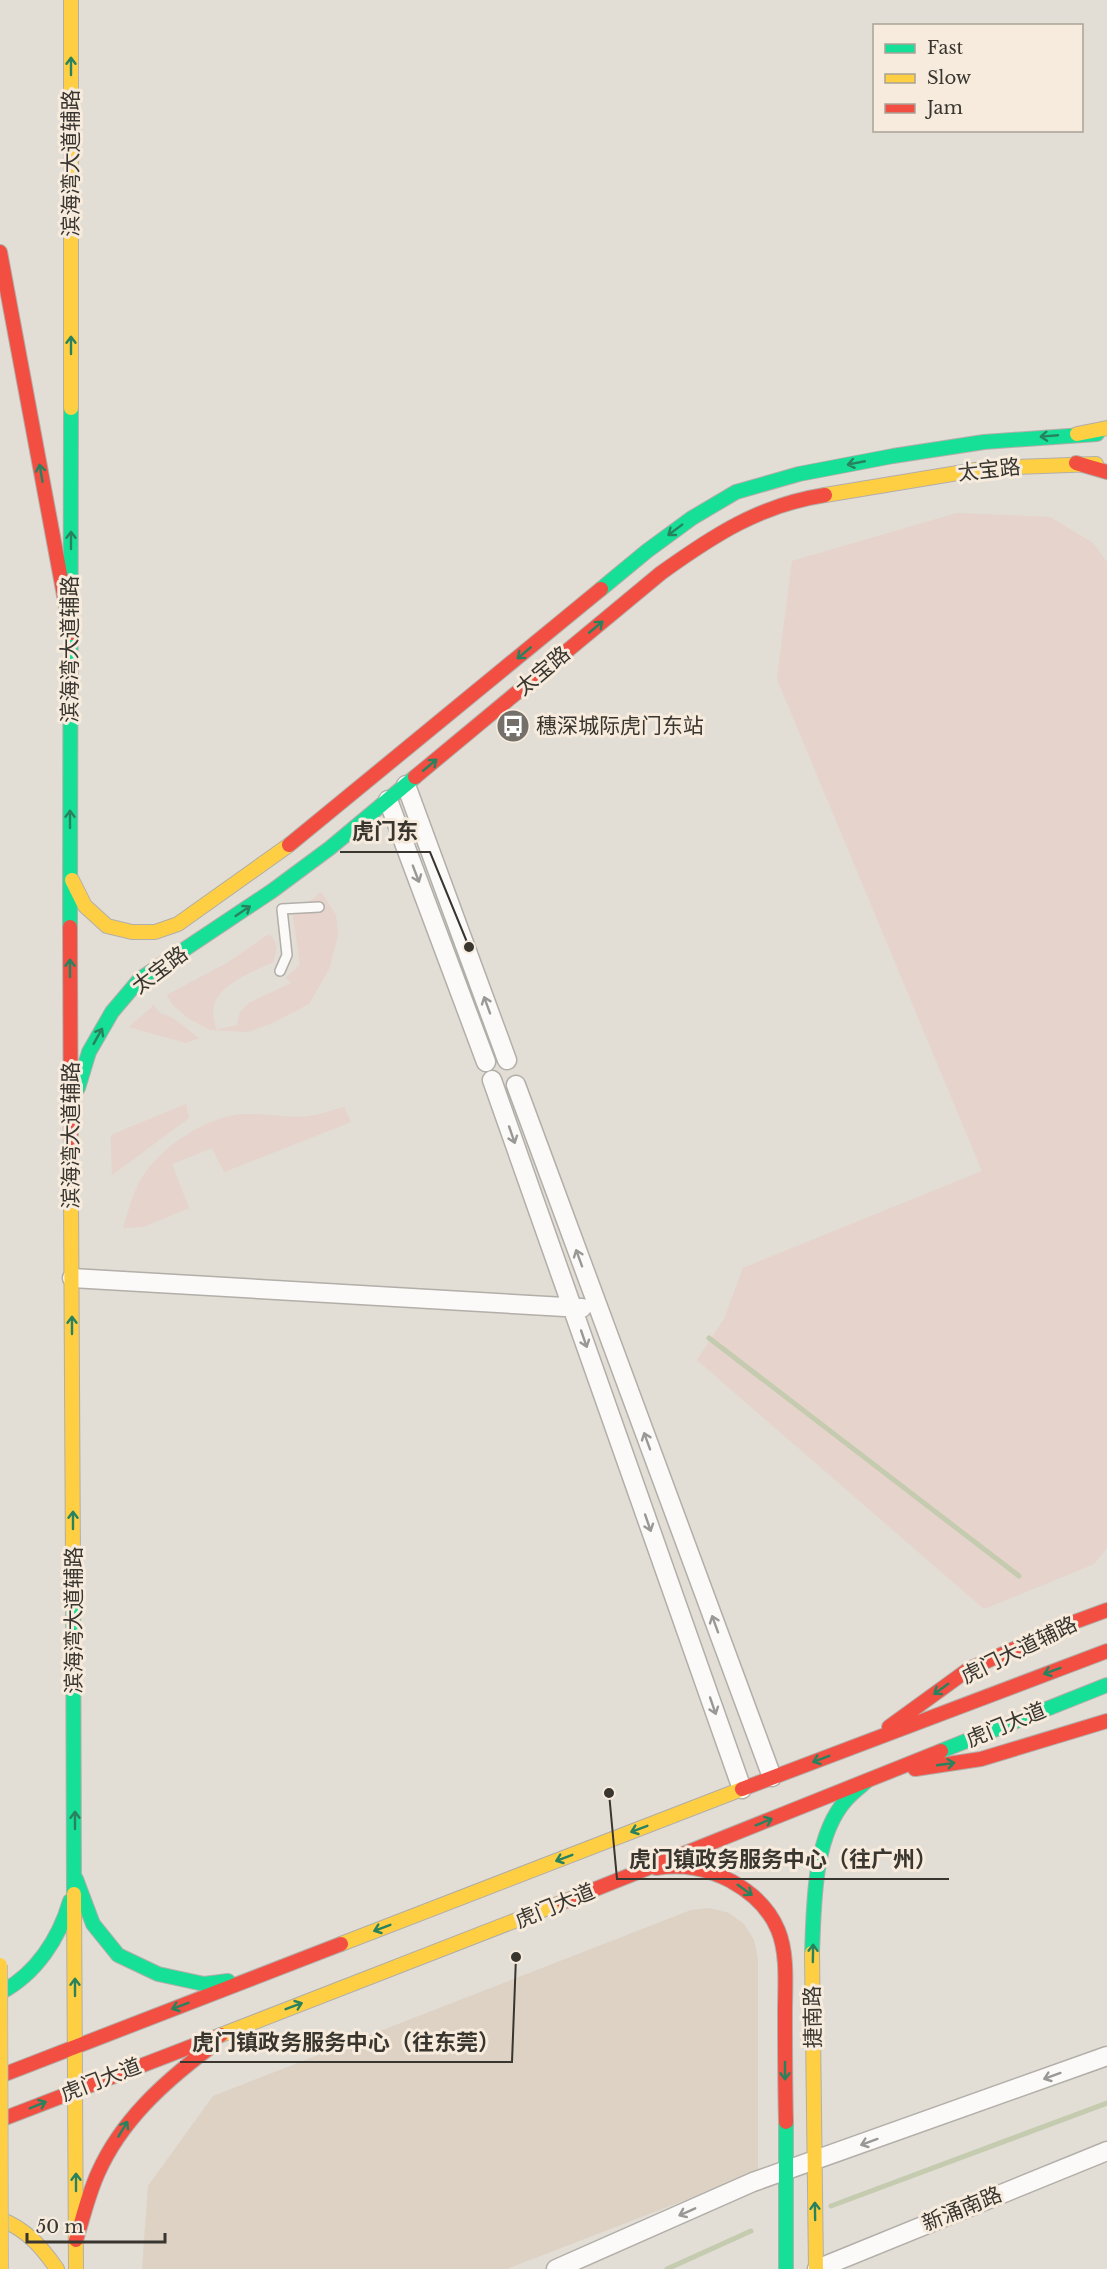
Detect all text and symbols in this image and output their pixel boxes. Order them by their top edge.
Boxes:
legend [873,24,1083,132]
text: Fast [927,37,964,59]
one-way arrow [65,56,77,76]
text: Slow [927,67,972,89]
street label: 滨海湾大道辅路 [58,90,84,237]
text: Jam [925,97,963,119]
one-way arrow [65,335,77,355]
one-way arrow [1039,431,1059,442]
street label: 太宝路 [956,454,1022,486]
one-way arrow [846,458,866,469]
one-way arrow [35,463,46,483]
one-way arrow [668,524,684,537]
one-way arrow [65,530,77,550]
street label: 滨海湾大道辅路 [57,576,83,723]
one-way arrow [588,620,603,634]
street label: 太宝路 [511,641,575,701]
one-way arrow [517,646,532,660]
bus stop icon: 穗深城际虎门东站 [495,708,531,744]
place label: 穗深城际虎门东站 [536,713,704,739]
one-way arrow [422,758,437,772]
one-way arrow [64,809,76,829]
callout: 虎门东 [340,812,430,852]
text: 虎门东 [352,818,418,845]
one-way arrow [411,864,422,883]
one-way arrow [235,905,251,917]
street label: 太宝路 [127,941,193,999]
one-way arrow [64,959,76,979]
one-way arrow [481,996,492,1015]
one-way arrow [93,1028,104,1046]
street label: 滨海湾大道辅路 [58,1062,84,1209]
one-way arrow [507,1125,518,1144]
one-way arrow [573,1250,584,1268]
one-way arrow [66,1316,78,1336]
one-way arrow [579,1329,590,1348]
one-way arrow [641,1432,652,1451]
one-way arrow [68,1511,79,1531]
one-way arrow [644,1513,655,1531]
street label: 滨海湾大道辅路 [61,1547,87,1694]
street label: 虎门大道辅路 [957,1611,1081,1689]
one-way arrow [709,1615,720,1634]
one-way arrow [1043,1666,1062,1677]
one-way arrow [934,1683,950,1696]
one-way arrow [709,1697,720,1715]
street label: 虎门大道 [962,1697,1050,1753]
one-way arrow [812,1754,831,1765]
one-way arrow [935,1759,955,1770]
one-way arrow [69,1811,81,1831]
one-way arrow [754,1816,773,1827]
one-way arrow [630,1824,649,1835]
callout: 虎门镇政务服务中心（往广州） [617,1839,949,1879]
text: 虎门镇政务服务中心（往广州） [629,1846,937,1873]
one-way arrow [555,1854,574,1865]
street label: 虎门大道 [511,1878,599,1934]
one-way arrow [736,1884,752,1896]
one-way arrow [373,1923,392,1934]
one-way arrow [807,1943,819,1963]
one-way arrow [69,1977,81,1997]
street label: 捷南路 [799,1985,827,2049]
one-way arrow [284,2000,303,2011]
one-way arrow [171,2001,190,2012]
callout: 虎门镇政务服务中心（往东莞） [180,2022,512,2062]
text: 虎门镇政务服务中心（往东莞） [192,2029,500,2056]
street label: 虎门大道 [57,2053,145,2107]
one-way arrow [779,2061,791,2081]
one-way arrow [1043,2071,1062,2082]
one-way arrow [28,2099,46,2110]
one-way arrow [117,2121,129,2138]
one-way arrow [860,2137,878,2148]
one-way arrow [70,2172,81,2192]
street label: 新涌南路 [918,2181,1006,2237]
one-way arrow [809,2201,821,2221]
scale bar [27,2206,165,2244]
one-way arrow [678,2206,696,2218]
text: 50 m [36,2216,84,2238]

